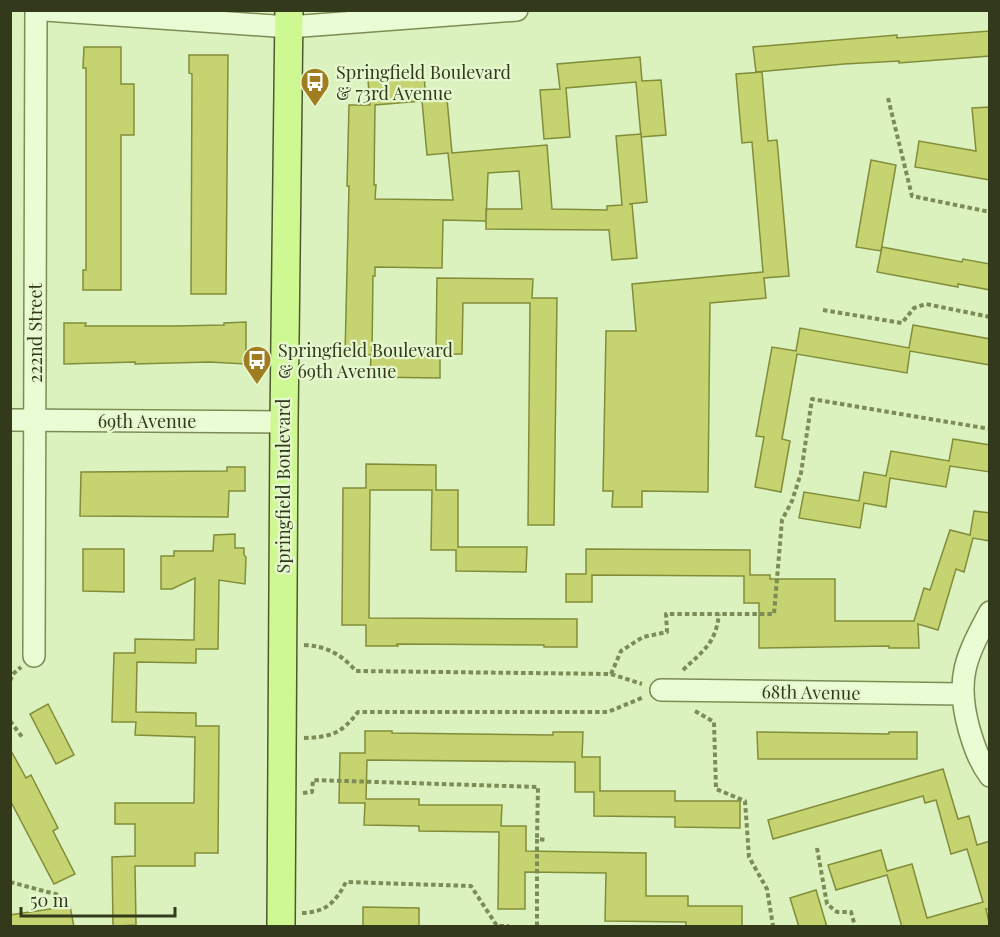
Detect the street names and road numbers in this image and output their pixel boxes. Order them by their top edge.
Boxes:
street label: 222nd Street [23,282,47,383]
street label: Springfield Boulevard [271,398,295,574]
street label: 69th Avenue [98,409,196,433]
street label: 68th Avenue [761,679,861,705]

